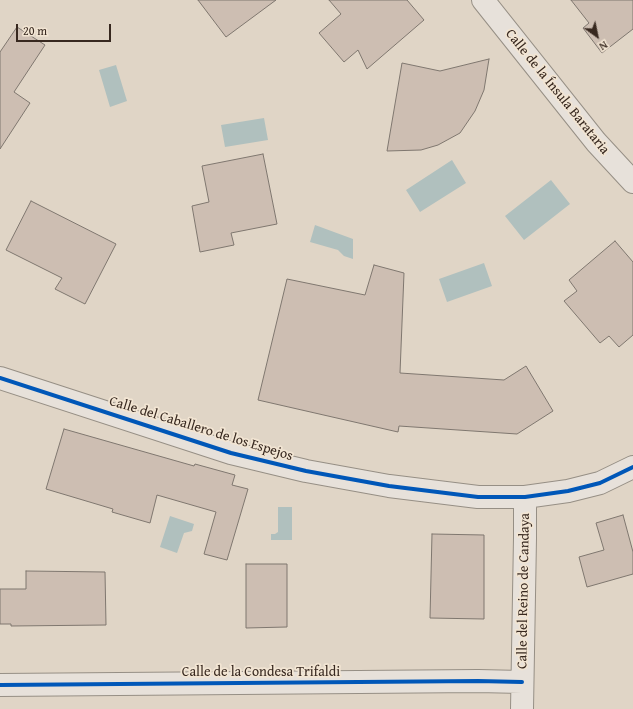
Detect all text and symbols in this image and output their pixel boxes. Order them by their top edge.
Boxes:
scale bar [18,16,113,42]
north arrow [577,16,617,56]
text: 20 m [23,22,47,39]
street label: Calle de la Ínsula Barataria [501,26,613,158]
text: N [596,37,611,55]
street label: Calle del Caballero de los Espejos [107,393,295,465]
street label: Calle del Reino de Candaya [514,513,534,669]
street label: Calle de la Condesa Trifaldi [182,664,340,680]

